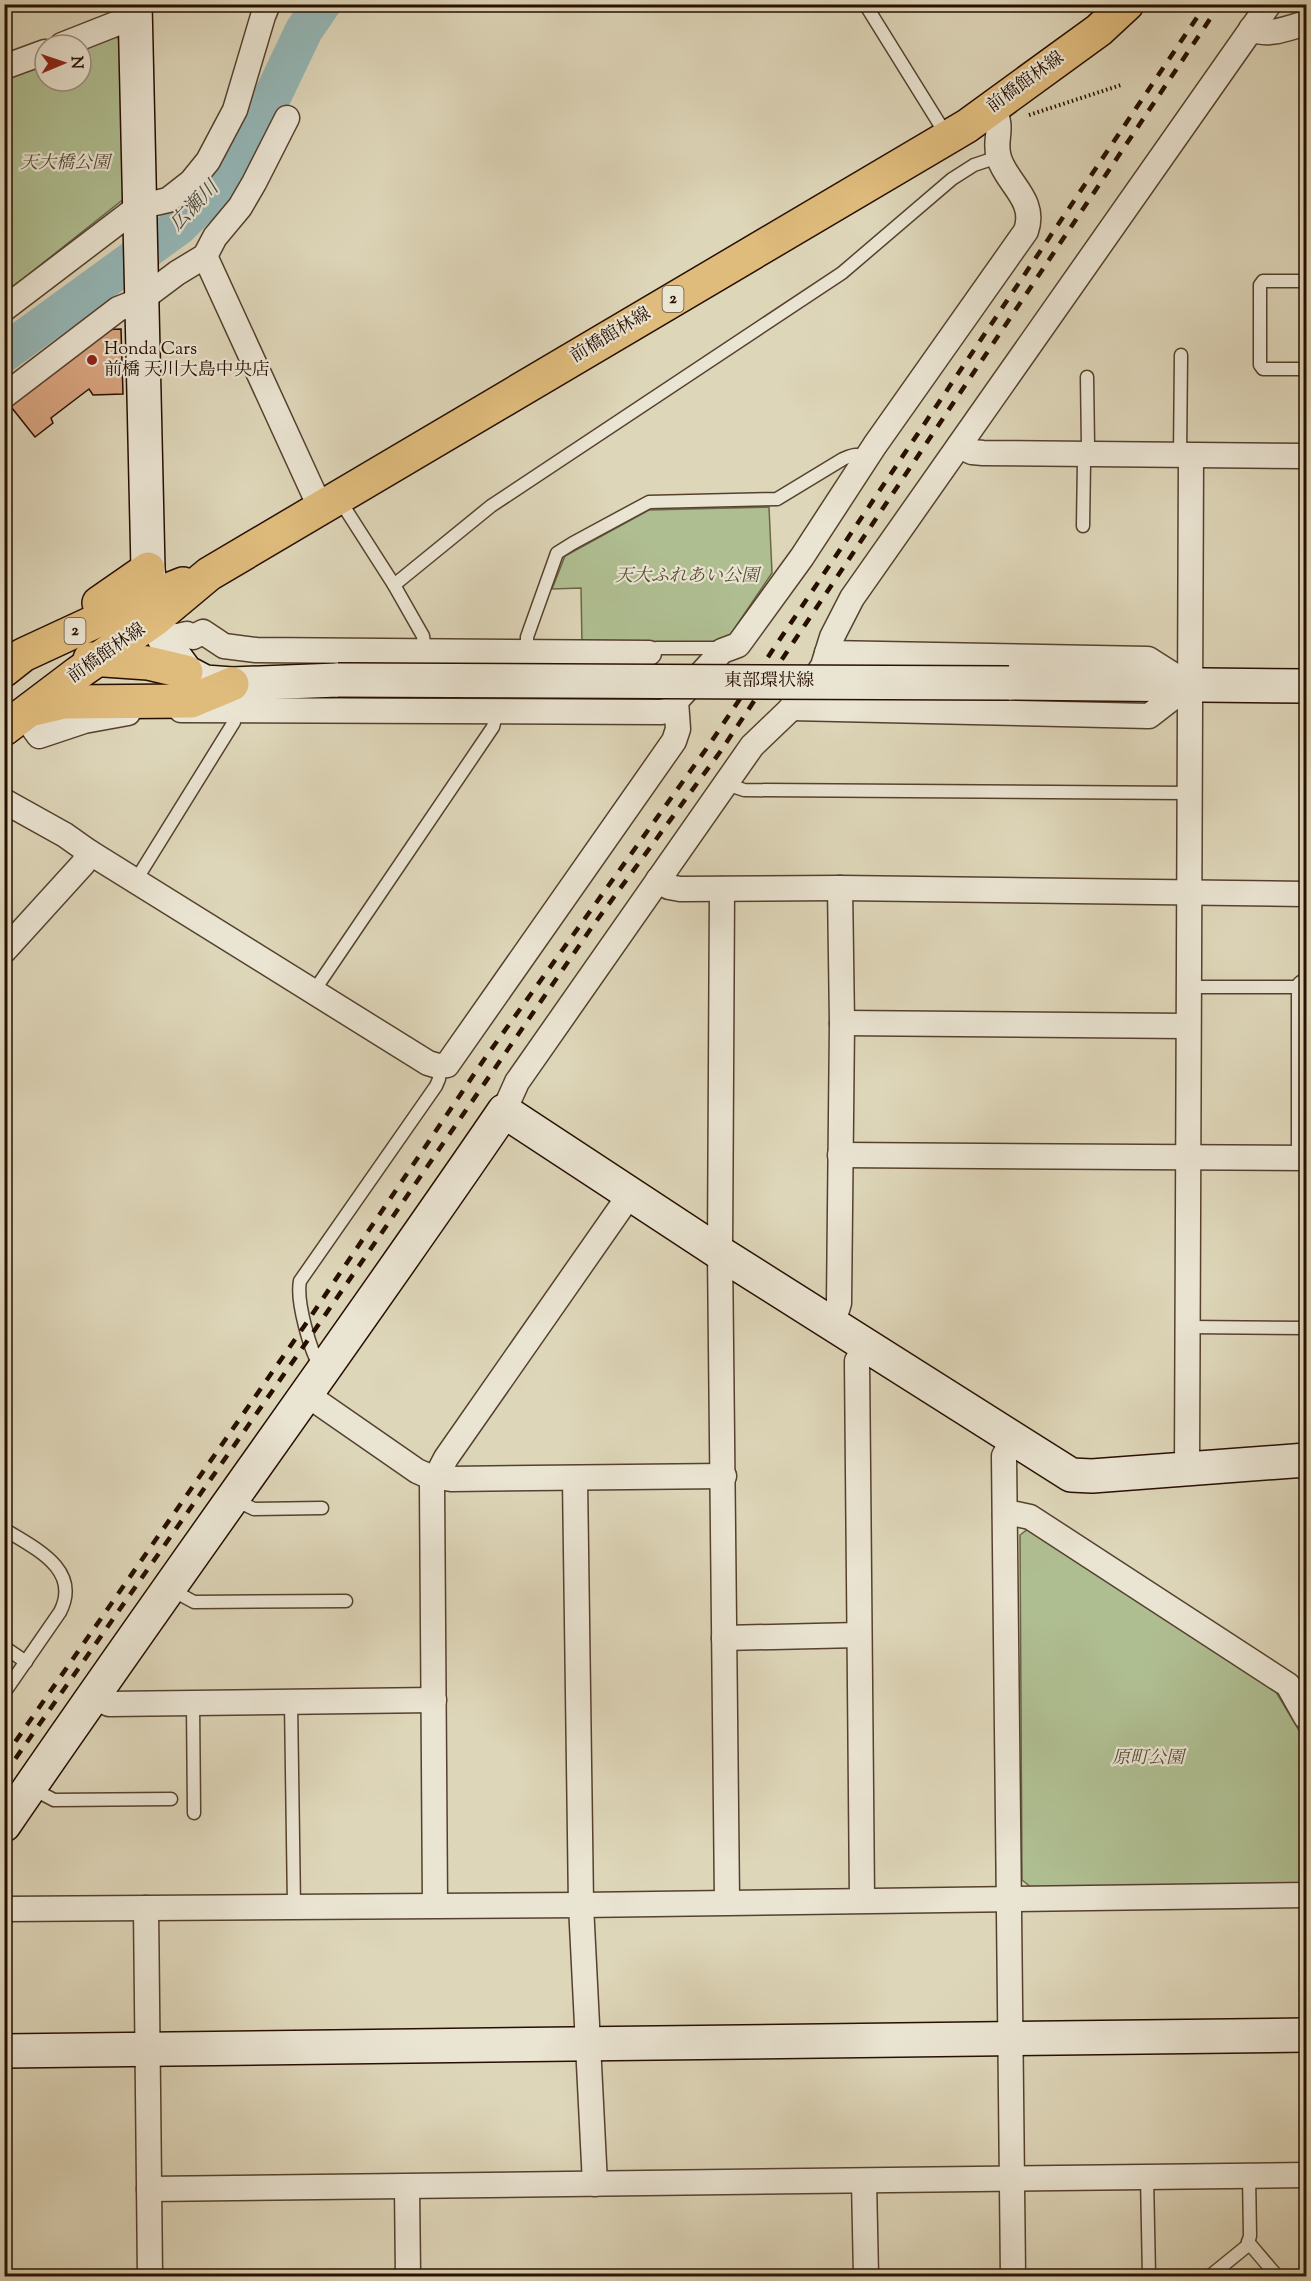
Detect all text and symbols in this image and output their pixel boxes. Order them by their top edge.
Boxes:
north arrow [33,33,93,93]
street label: 前橋館林線 [982,46,1070,120]
text: N [64,56,87,70]
park label: 天大橋公園 [20,151,113,177]
water label: 広瀬川 [164,174,228,239]
road number: 2 [662,286,684,312]
street label: 前橋館林線 [566,302,656,370]
place label: Honda Cars 前橋 天川大島中央店 [104,337,270,384]
marker: Honda Cars 前橋 天川大島中央店 [85,353,99,367]
park label: 天大ふれあい公園 [615,564,762,590]
street label: 前橋館林線 [63,618,151,690]
road number: 2 [64,618,86,644]
street label: 東部環状線 [724,669,814,695]
park label: 原町公園 [1112,1746,1187,1772]

